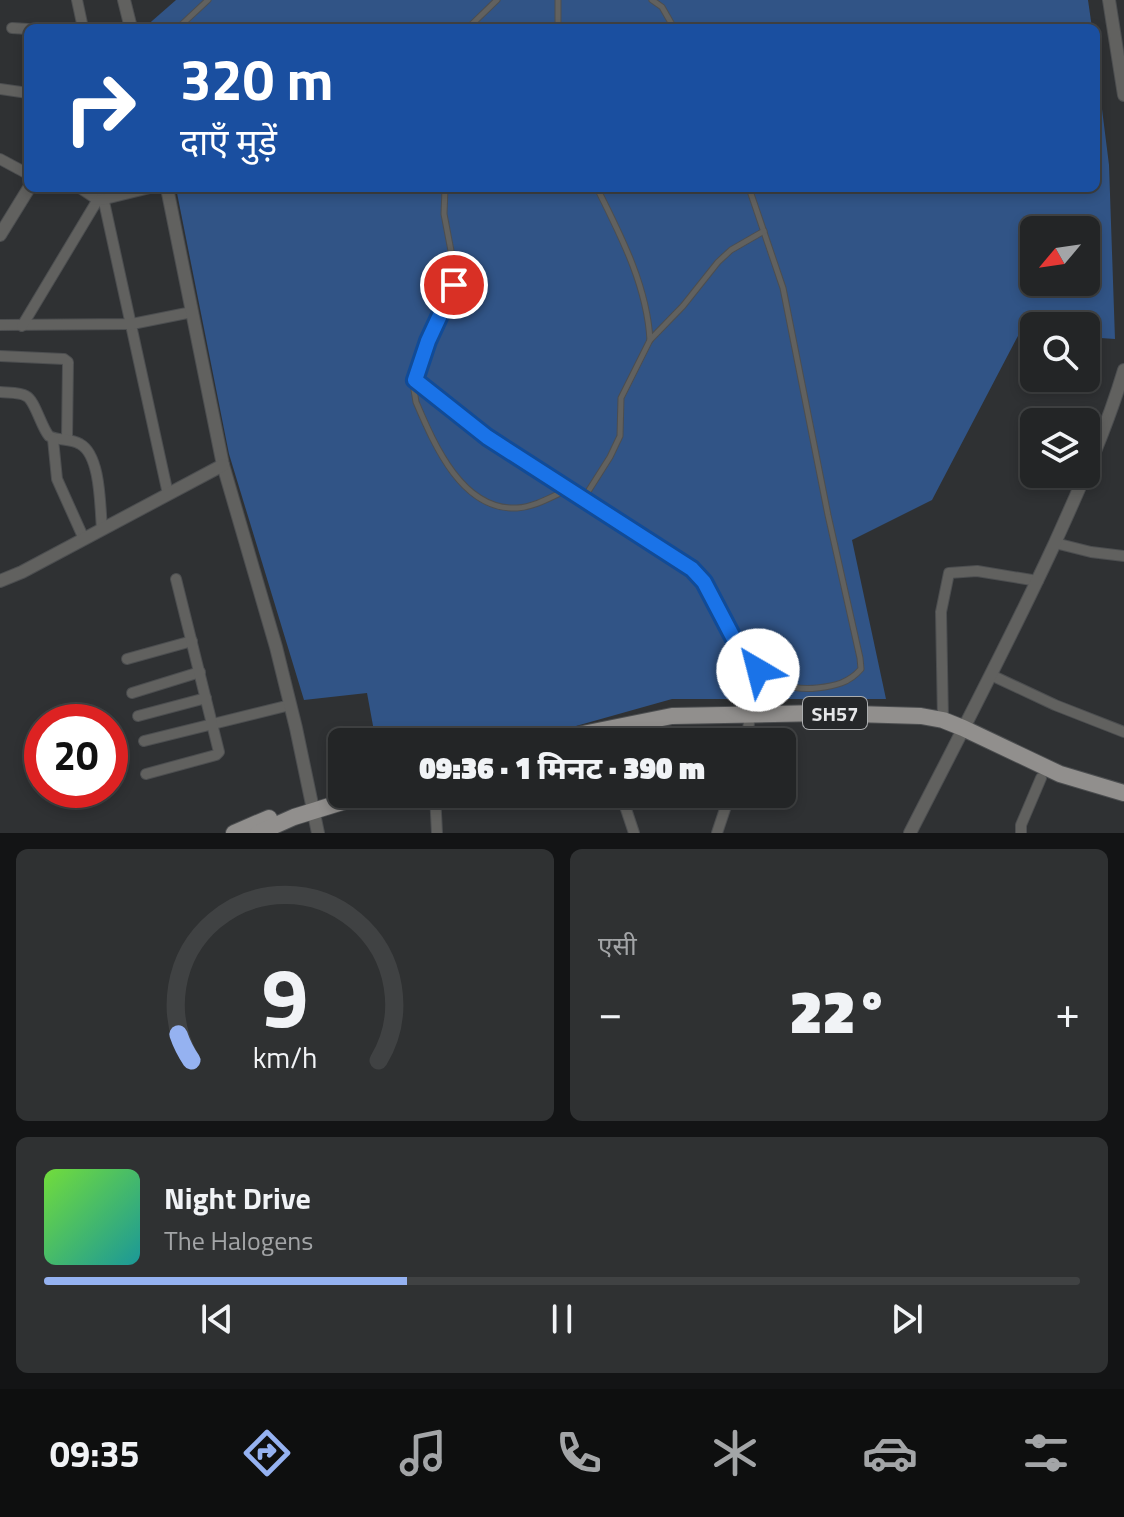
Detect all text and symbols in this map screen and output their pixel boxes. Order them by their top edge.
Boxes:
text: 320 m [180,37,333,122]
icon: right [48,56,152,160]
text: दाएँ मुड़ें [180,114,277,169]
north arrow [1020,216,1100,296]
map controls [1020,216,1100,488]
pin [420,251,488,319]
icon: arrive [432,263,476,307]
button: search [1020,312,1100,392]
button: layers [1020,408,1100,488]
position arrow [716,628,800,712]
road number: SH57 [803,697,867,729]
speed limit sign: 20 [24,704,128,808]
text: 09:36 · 1 मिनट · 390 m [419,745,705,791]
text: एसी [598,926,637,965]
text: 9 [262,933,308,1059]
text: 22° [790,965,889,1056]
text: − [598,978,623,1045]
text: + [1055,978,1080,1045]
text: km/h [253,1036,317,1079]
text: Night Drive [164,1175,311,1221]
text: The Halogens [164,1221,313,1260]
icon: previous [195,1297,239,1341]
icon: pause [540,1297,584,1341]
icon: next [885,1297,929,1341]
icon: directions [239,1425,295,1481]
icon: music [395,1425,451,1481]
icon: phone [551,1425,607,1481]
icon: climate [707,1425,763,1481]
icon: car [862,1425,918,1481]
icon: filters [1018,1425,1074,1481]
text: 09:35 [50,1426,140,1481]

